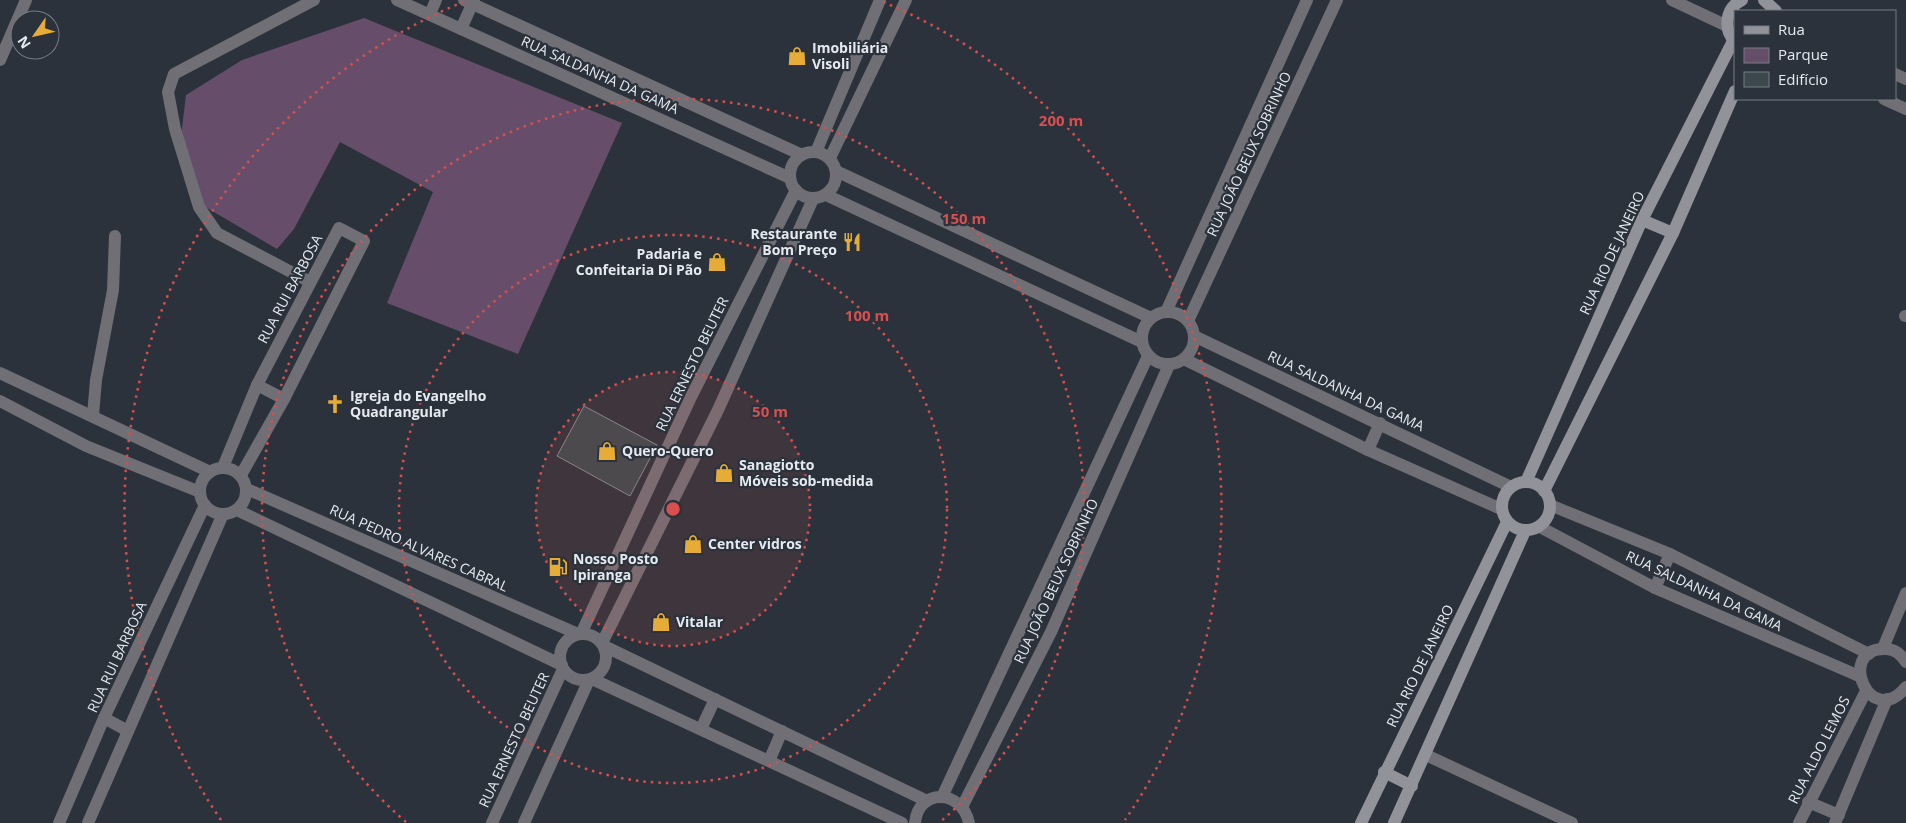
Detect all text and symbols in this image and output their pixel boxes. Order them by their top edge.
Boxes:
north arrow [10,10,60,60]
legend [1734,10,1896,100]
text: Rua [1778,19,1805,39]
street label: RUA SALDANHA DA GAMA [518,31,682,118]
text: N [13,33,35,53]
place label: Imobiliária Visoli [812,38,888,73]
text: Parque [1778,44,1828,64]
shop icon: Imobiliária Visoli [786,45,808,67]
street label: RUA JOÃO BEUX SOBRINHO [1202,68,1295,239]
text: Edifício [1778,69,1828,89]
text: 200 m [1039,110,1083,130]
street label: RUA RIO DE JANEIRO [1575,188,1649,318]
text: 150 m [942,208,986,228]
place label: Restaurante Bom Preço [750,224,837,259]
street label: RUA RUI BARBOSA [253,231,326,347]
restaurant icon: Restaurante Bom Preço [841,231,863,253]
place label: Padaria e Confeitaria Di Pão [576,244,702,279]
shop icon: Padaria e Confeitaria Di Pão [706,251,728,273]
street label: RUA ERNESTO BEUTER [651,293,732,434]
text: 100 m [845,305,889,325]
street label: RUA SALDANHA DA GAMA [1265,346,1428,435]
place label: Igreja do Evangelho Quadrangular [350,386,487,421]
church icon: Igreja do Evangelho Quadrangular [324,393,346,415]
text: 50 m [752,401,788,421]
shop icon: Quero-Quero [596,440,618,462]
place label: Quero-Quero [622,441,714,460]
place label: Sanagiotto Móveis sob-medida [739,455,873,490]
shop icon: Sanagiotto Móveis sob-medida [713,462,735,484]
street label: RUA JOÃO BEUX SOBRINHO [1009,495,1102,666]
street label: RUA PEDRO ALVARES CABRAL [327,500,511,596]
centre of rings [664,500,682,518]
shop icon: Center vidros [682,533,704,555]
place label: Center vidros [708,534,802,553]
street label: RUA SALDANHA DA GAMA [1623,546,1786,635]
place label: Nosso Posto Ipiranga [573,549,659,584]
fuel station icon: Nosso Posto Ipiranga [547,556,569,578]
street label: RUA RUI BARBOSA [82,598,151,716]
street label: RUA RIO DE JANEIRO [1382,601,1458,730]
shop icon: Vitalar [650,611,672,633]
place label: Vitalar [676,612,724,631]
street label: RUA ERNESTO BEUTER [474,669,553,810]
street label: RUA ALDO LEMOS [1783,693,1854,807]

